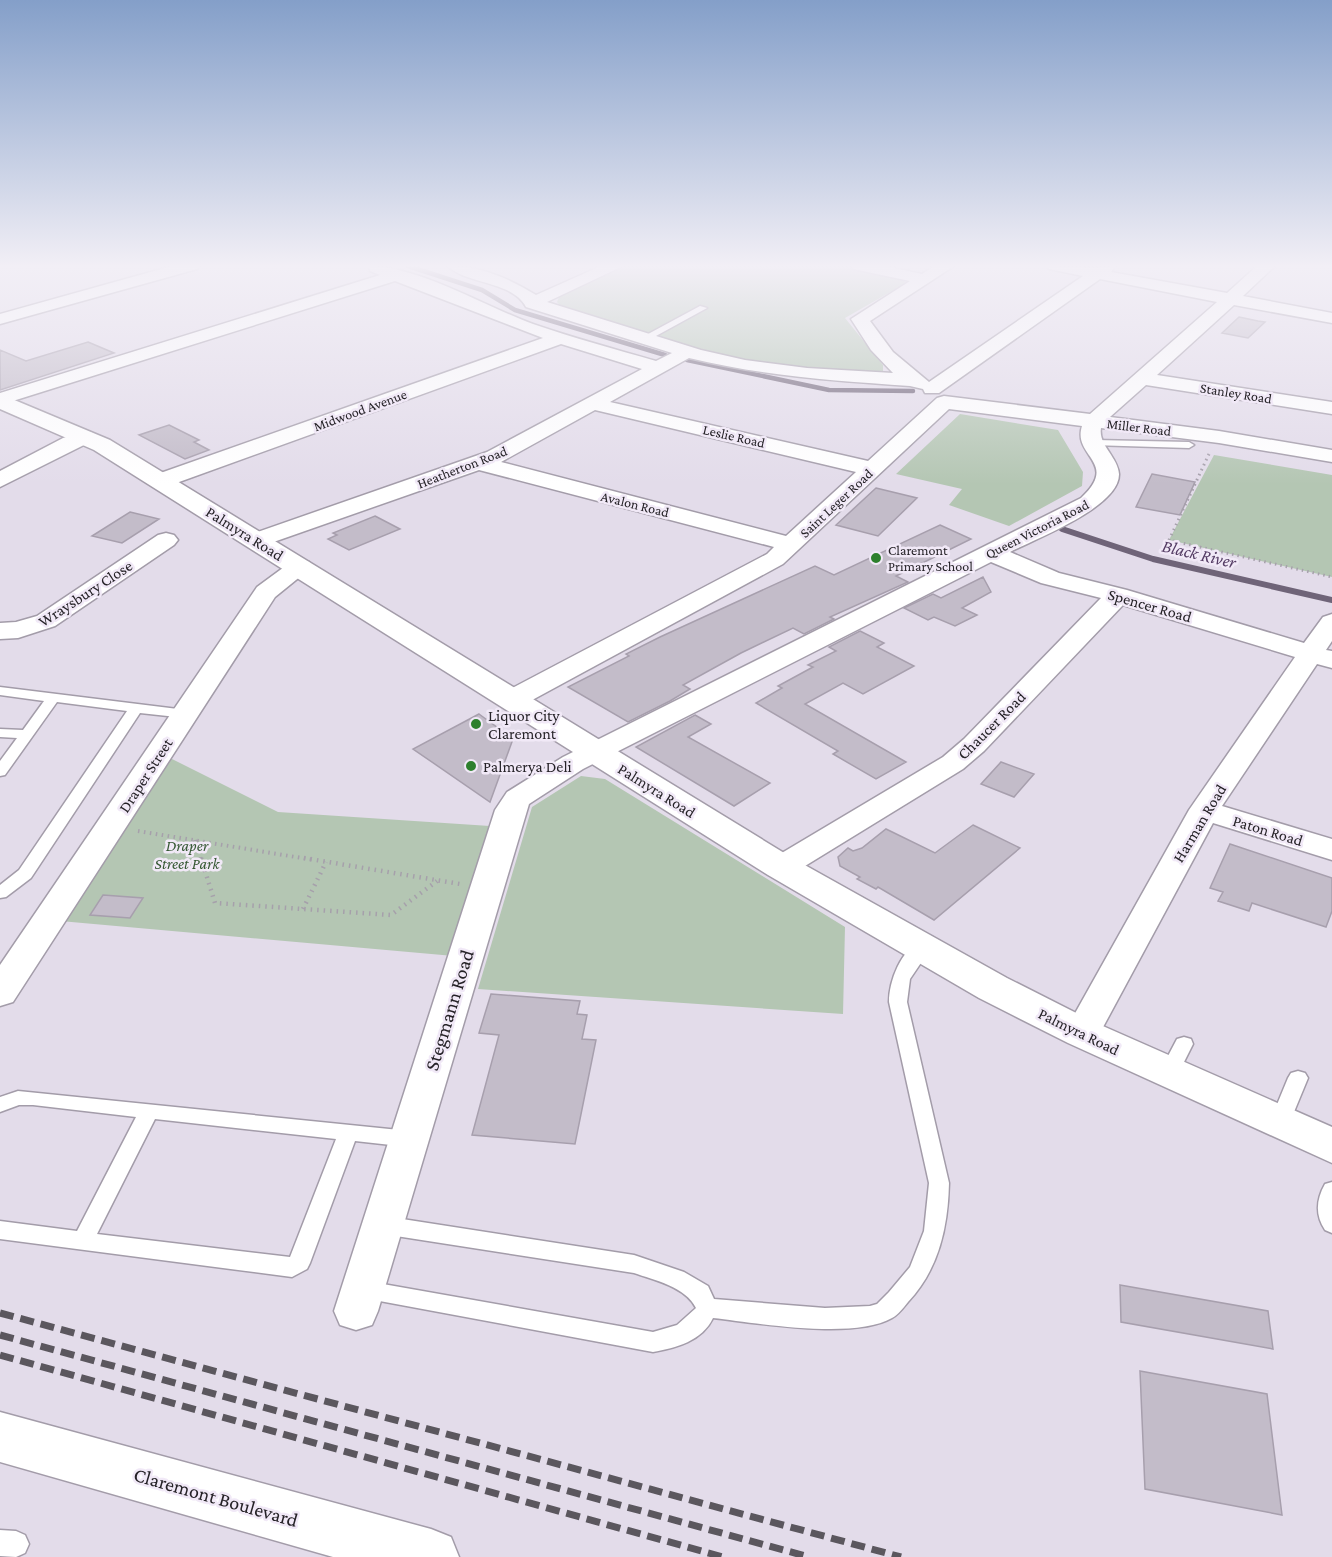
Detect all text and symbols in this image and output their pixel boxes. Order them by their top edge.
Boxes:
street label: Stanley Road [1199,379,1274,407]
street label: Midwood Avenue [311,386,409,434]
street label: Miller Road [1106,415,1173,439]
street label: Leslie Road [701,421,767,451]
street label: Heatherton Road [415,442,510,492]
street label: Saint Leger Road [796,465,876,541]
street label: Avalon Road [599,488,671,520]
street label: Queen Victoria Road [983,496,1092,562]
street label: Palmyra Road [202,503,287,565]
water label: Black River [1160,536,1239,572]
place label: Claremont Primary School [888,542,973,574]
marker: Claremont Primary School [869,551,883,565]
street label: Wraysbury Close [35,557,136,631]
street label: Spencer Road [1106,585,1194,627]
street label: Chaucer Road [954,688,1029,763]
place label: Liquor City Claremont [488,707,560,742]
marker: Liquor City Claremont [469,717,483,731]
street label: Draper Street [115,734,177,816]
place label: Palmerya Deli [483,758,572,776]
marker: Palmerya Deli [464,759,478,773]
street label: Palmyra Road [614,760,699,822]
street label: Harman Road [1170,781,1230,865]
street label: Paton Road [1231,812,1305,849]
park label: Draper Street Park [155,837,221,872]
street label: Stegmann Road [420,946,479,1073]
street label: Palmyra Road [1035,1005,1123,1059]
street label: Claremont Boulevard [131,1463,301,1531]

